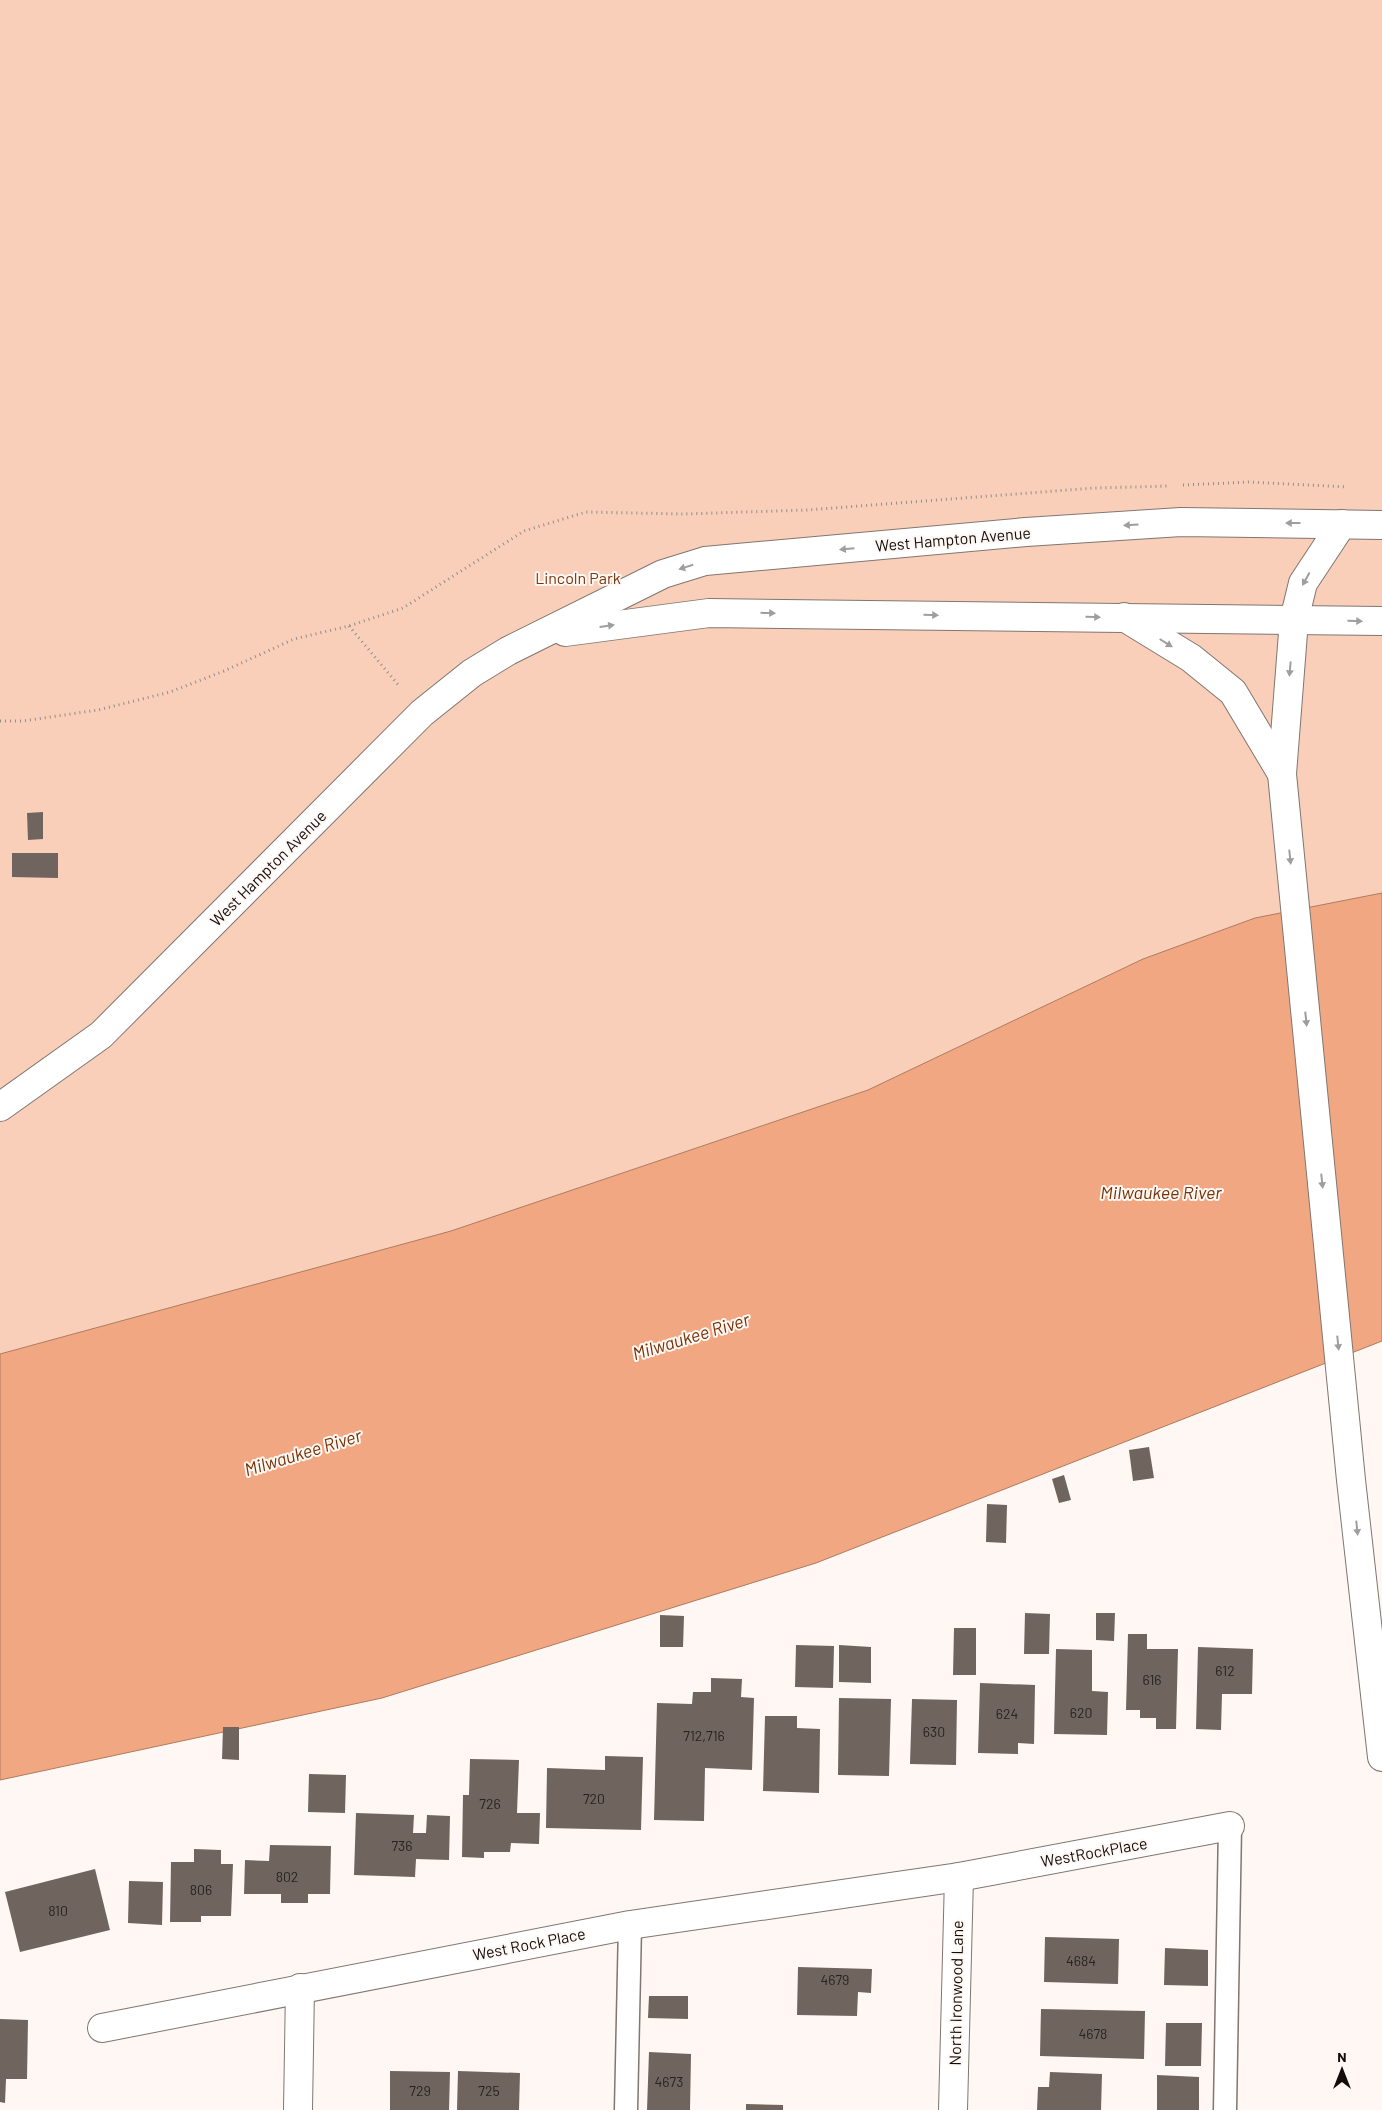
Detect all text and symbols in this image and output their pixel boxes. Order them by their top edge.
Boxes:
one-way arrow [1285,519,1301,527]
street label: West Hampton Avenue [874,522,1032,555]
one-way arrow [1123,522,1139,530]
one-way arrow [839,545,855,553]
one-way arrow [678,563,693,571]
park label: Lincoln Park [535,568,621,587]
one-way arrow [1302,572,1310,587]
one-way arrow [761,610,777,618]
one-way arrow [923,611,939,619]
one-way arrow [1086,613,1102,621]
one-way arrow [1348,617,1364,625]
one-way arrow [599,622,615,630]
one-way arrow [1159,638,1172,648]
one-way arrow [1286,661,1294,677]
street label: West Hampton Avenue [206,806,330,930]
one-way arrow [1286,850,1294,866]
one-way arrow [1302,1011,1310,1027]
one-way arrow [1318,1173,1326,1189]
water label: Milwaukee River [1100,1181,1222,1203]
water label: Milwaukee River [629,1308,753,1364]
one-way arrow [1334,1335,1342,1351]
water label: Milwaukee River [241,1424,365,1480]
one-way arrow [1353,1521,1361,1537]
house number: 612 [1215,1662,1235,1679]
house number: 616 [1142,1671,1162,1688]
house number: 620 [1070,1704,1092,1721]
house number: 624 [996,1705,1018,1722]
house number: 630 [923,1723,945,1740]
house number: 712,716 [683,1727,725,1744]
house number: 720 [583,1790,605,1807]
house number: 726 [479,1795,501,1812]
street label: WestRockPlace [1039,1833,1149,1870]
house number: 736 [391,1837,413,1854]
house number: 802 [276,1868,298,1885]
house number: 806 [190,1881,212,1898]
house number: 810 [48,1902,68,1919]
street label: North Ironwood Lane [945,1920,966,2066]
street label: West Rock Place [471,1923,587,1964]
house number: 4684 [1066,1952,1096,1969]
house number: 4679 [821,1971,849,1988]
house number: 4678 [1079,2025,1107,2042]
north arrow [1317,2045,1367,2095]
text: N [1337,2048,1347,2065]
house number: 4673 [655,2073,683,2090]
house number: 729 [409,2082,431,2099]
house number: 725 [478,2082,500,2099]

